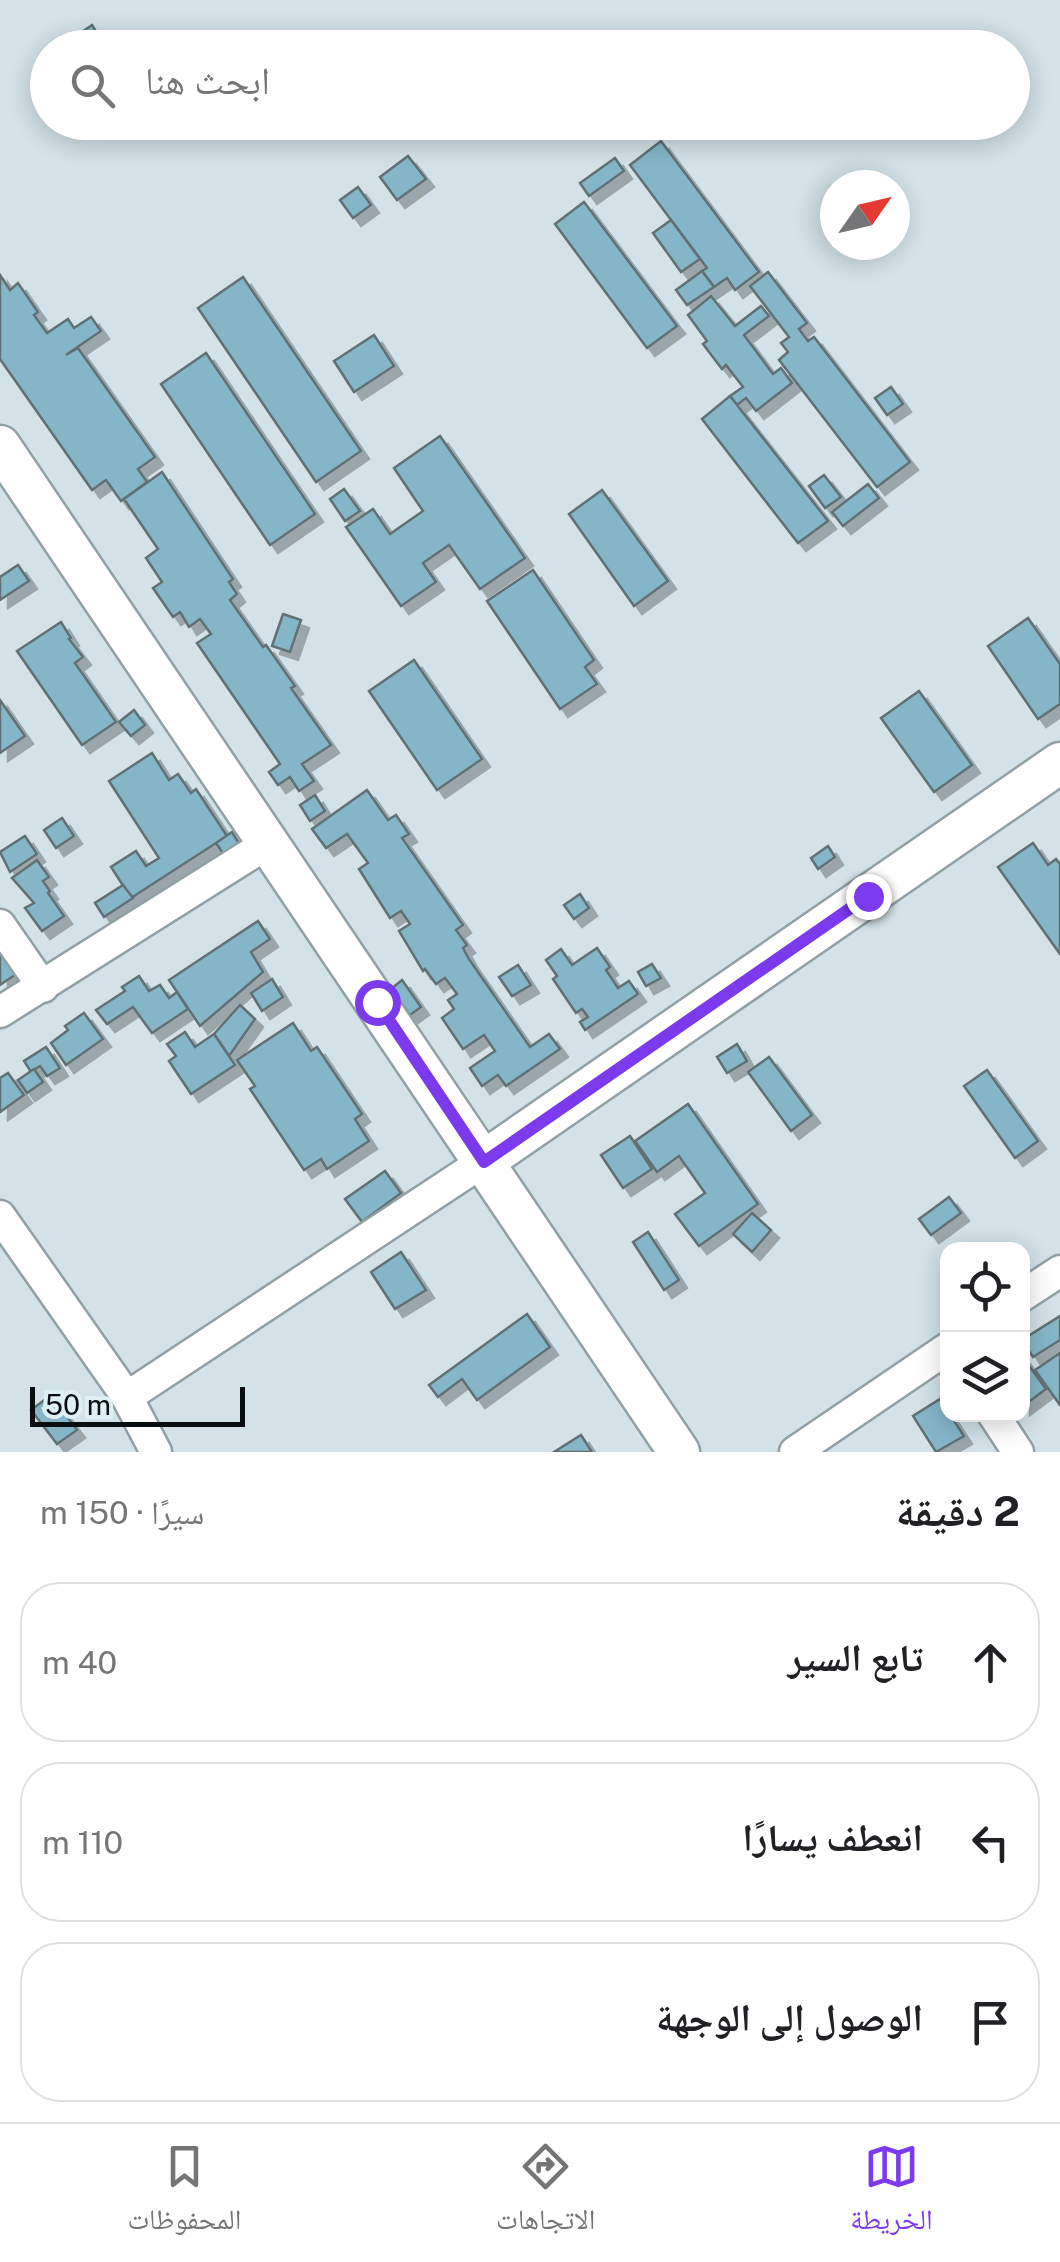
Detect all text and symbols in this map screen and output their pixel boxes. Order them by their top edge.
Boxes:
search box [30,30,1030,140]
icon: search [65,58,120,113]
text: ابحث هنا [145,58,270,103]
north arrow [820,170,910,260]
route end [846,874,892,920]
route start [355,980,401,1026]
map controls [940,1242,1030,1422]
button: locate [940,1242,1030,1332]
button: layers [940,1332,1030,1422]
scale bar [30,1382,245,1426]
text: 50 m [45,1388,111,1421]
text: 2 دقيقة [896,1486,1020,1535]
text: سيرًا · 150 m [40,1494,204,1531]
text: تابع السير [788,1635,923,1680]
icon: ahead [963,1635,1018,1690]
text: 40 m [42,1644,117,1681]
text: انعطف يسارًا [742,1815,923,1860]
icon: left [963,1815,1018,1870]
text: 110 m [42,1824,123,1861]
text: الوصول إلى الوجهة [656,1995,923,2040]
icon: arrive [963,1995,1018,2050]
tab: المحفوظات [127,2139,241,2247]
tab: الاتجاهات [496,2139,595,2247]
tab: الخريطة [850,2139,933,2247]

